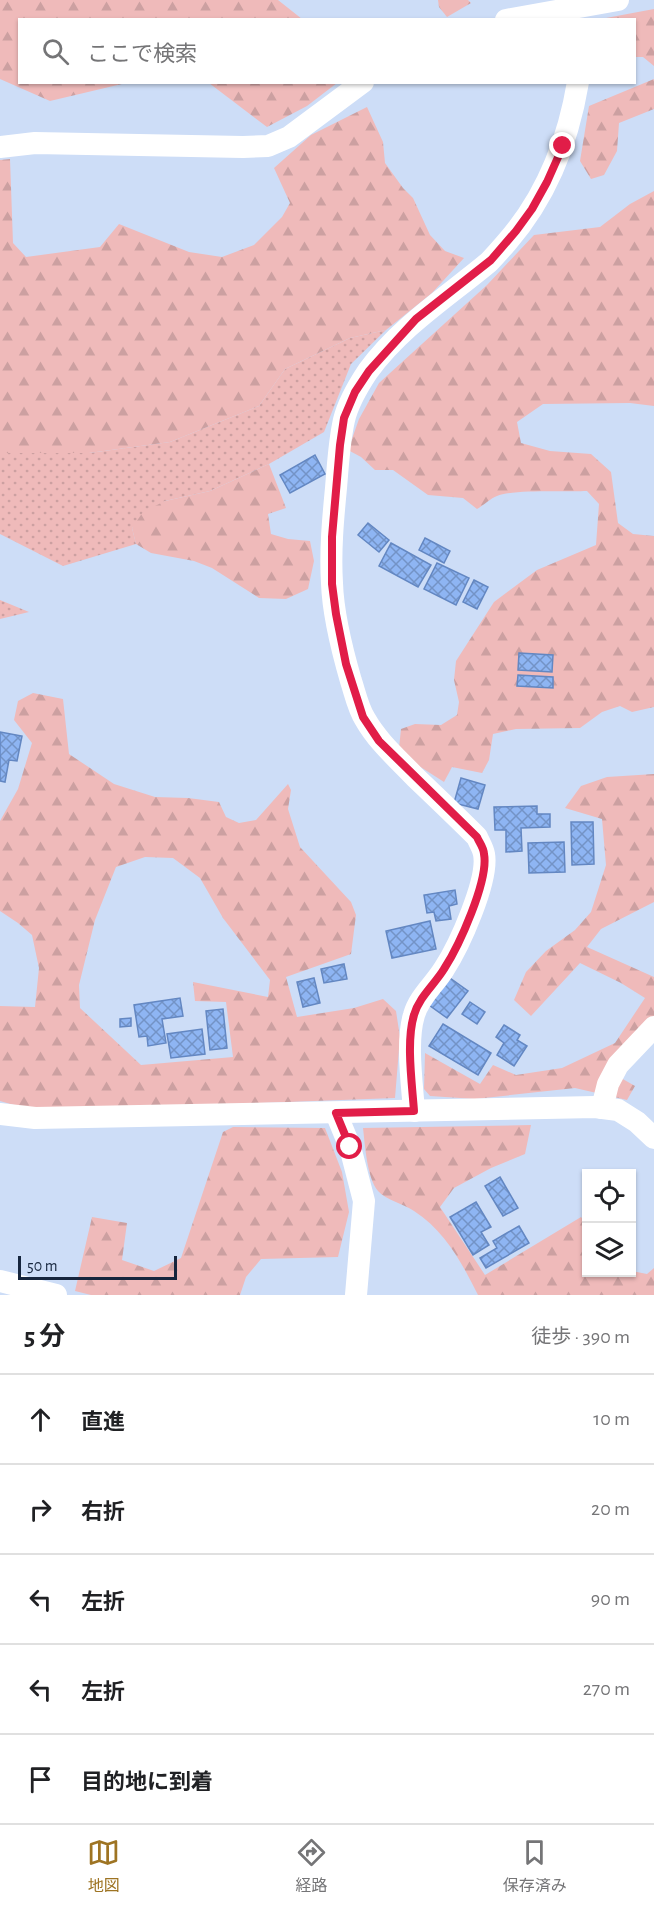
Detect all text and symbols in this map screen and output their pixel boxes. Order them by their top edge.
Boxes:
search box [18,18,636,84]
icon: search [39,35,72,68]
text: ここで検索 [87,43,197,65]
route end [549,132,575,158]
route start [336,1133,362,1159]
map controls [582,1169,636,1277]
button: locate [582,1169,636,1223]
button: layers [582,1223,636,1277]
scale bar [18,1253,177,1280]
text: 50 m [27,1258,58,1274]
text: 5 分 [24,1324,65,1350]
text: 徒歩 · 390 m [531,1327,630,1347]
icon: ahead [24,1403,57,1436]
text: 10 m [593,1409,630,1429]
text: 直進 [81,1411,125,1433]
icon: right [24,1493,57,1526]
text: 20 m [591,1499,630,1519]
text: 右折 [81,1501,125,1523]
icon: left [24,1583,57,1616]
text: 90 m [591,1589,630,1609]
text: 左折 [81,1591,125,1613]
icon: left [24,1673,57,1706]
text: 270 m [583,1679,630,1699]
text: 左折 [81,1681,125,1703]
icon: arrive [24,1763,57,1796]
text: 目的地に到着 [81,1771,213,1793]
tab: 地図 [87,1836,120,1896]
tab: 経路 [295,1836,328,1896]
tab: 保存済み [503,1836,567,1896]

